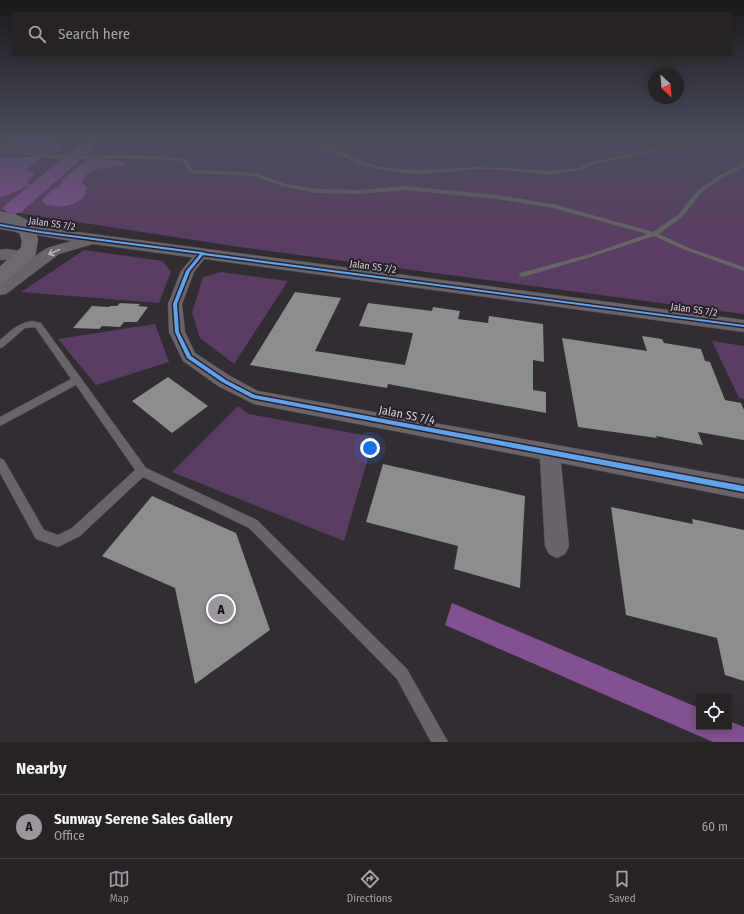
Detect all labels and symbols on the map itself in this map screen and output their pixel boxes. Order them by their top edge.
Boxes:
north arrow [648,68,684,104]
street label: Jalan SS 7/2 [28,215,77,233]
one-way arrow [48,248,60,256]
street label: Jalan SS 7/2 [349,258,398,276]
street label: Jalan SS 7/2 [670,301,719,319]
street label: Jalan SS 7/4 [378,403,436,427]
your location [360,438,380,458]
pin: A [208,594,234,624]

